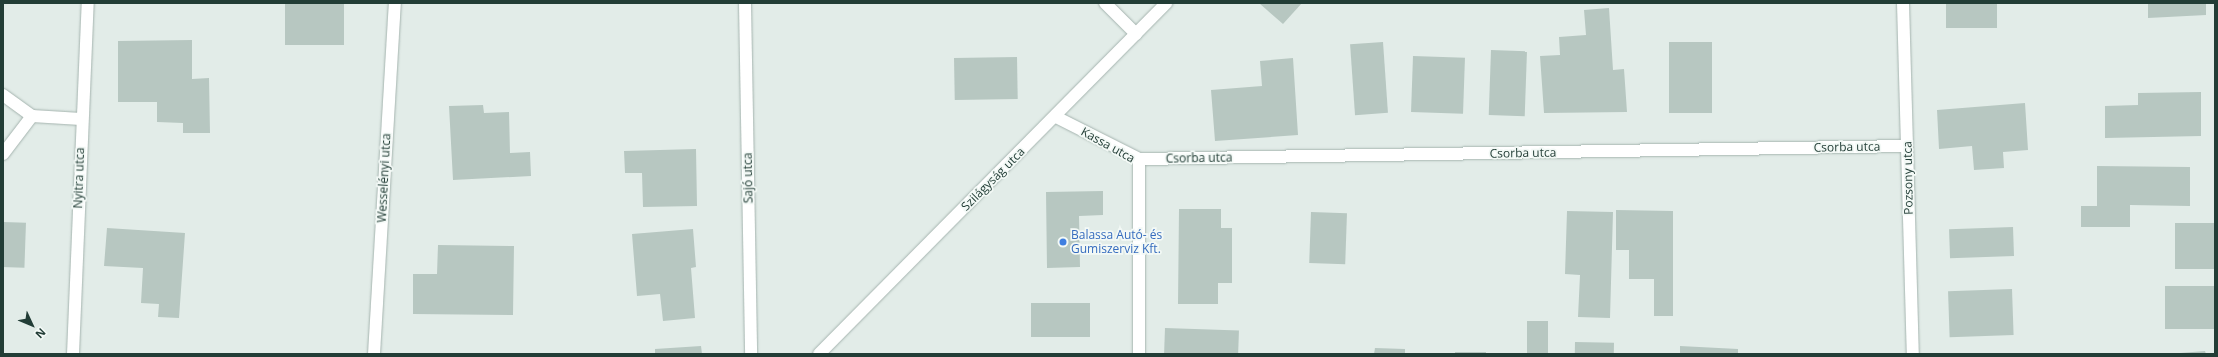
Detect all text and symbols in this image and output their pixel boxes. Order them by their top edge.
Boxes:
street label: Kassa utca [1079,124,1137,166]
street label: Wesselényi utca [374,133,394,223]
street label: Csorba utca [1814,139,1880,155]
street label: Pozsony utca [1900,141,1916,215]
street label: Szilágyság utca [958,144,1028,214]
street label: Csorba utca [1490,145,1556,161]
street label: Nyitra utca [71,147,87,209]
street label: Csorba utca [1166,150,1232,166]
street label: Sajó utca [740,153,756,203]
place label: Balassa Autó- és Gumiszerviz Kft. [1071,228,1162,256]
marker: Balassa Autó- és Gumiszerviz Kft. [1058,237,1068,247]
north arrow [12,305,52,345]
text: N [32,325,50,342]

